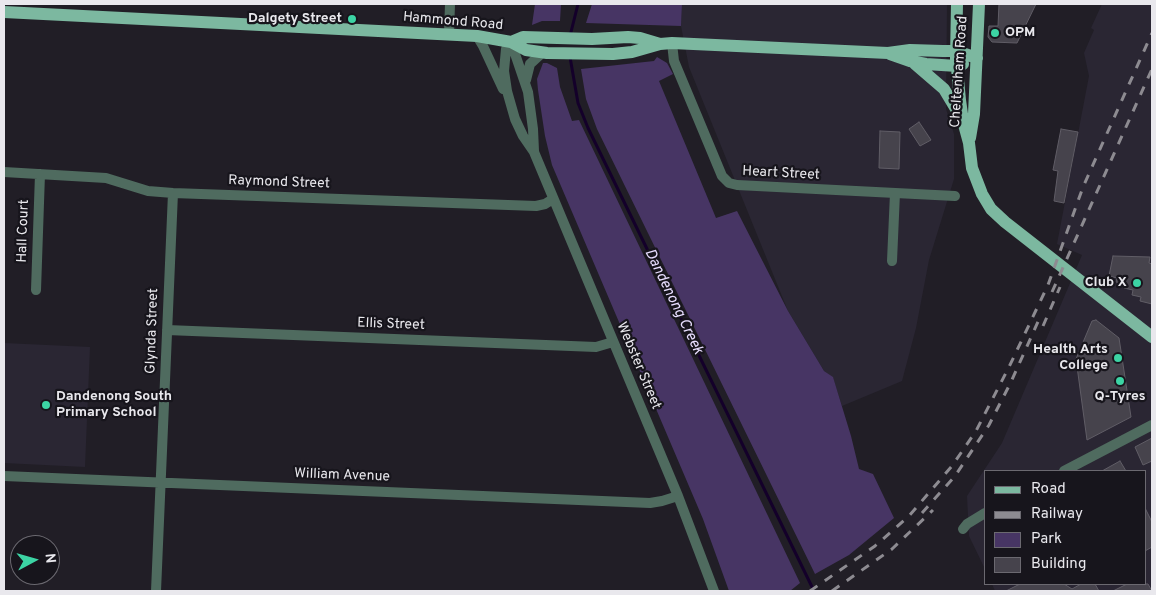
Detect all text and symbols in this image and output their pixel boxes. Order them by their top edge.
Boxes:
street label: Hammond Road [402,9,504,35]
place label: Dalgety Street [248,11,342,27]
marker: Dalgety Street [346,13,358,25]
street label: Cheltenham Road [948,15,972,129]
place label: OPM [1005,25,1035,41]
marker: OPM [989,27,1001,39]
street label: Heart Street [742,164,820,184]
street label: Raymond Street [228,173,330,193]
street label: Hall Court [15,199,33,263]
water label: Dandenong Creek [640,246,706,358]
place label: Club X [1085,275,1127,291]
marker: Club X [1131,277,1143,289]
street label: Glynda Street [143,288,163,374]
street label: Ellis Street [357,315,425,335]
street label: Webster Street [612,320,664,412]
place label: Health Arts College [1033,342,1108,374]
marker: Health Arts College [1112,352,1124,364]
marker: Q-Tyres [1114,375,1126,387]
place label: Dandenong South Primary School [56,389,172,422]
place label: Q-Tyres [1094,389,1146,405]
marker: Dandenong South Primary School [40,399,52,411]
street label: William Avenue [294,466,390,486]
legend [984,470,1146,585]
text: Road [1031,480,1066,499]
text: Railway [1031,505,1083,524]
text: Park [1031,530,1062,549]
north arrow [10,535,60,585]
text: N [40,553,58,564]
text: Building [1031,555,1086,574]

